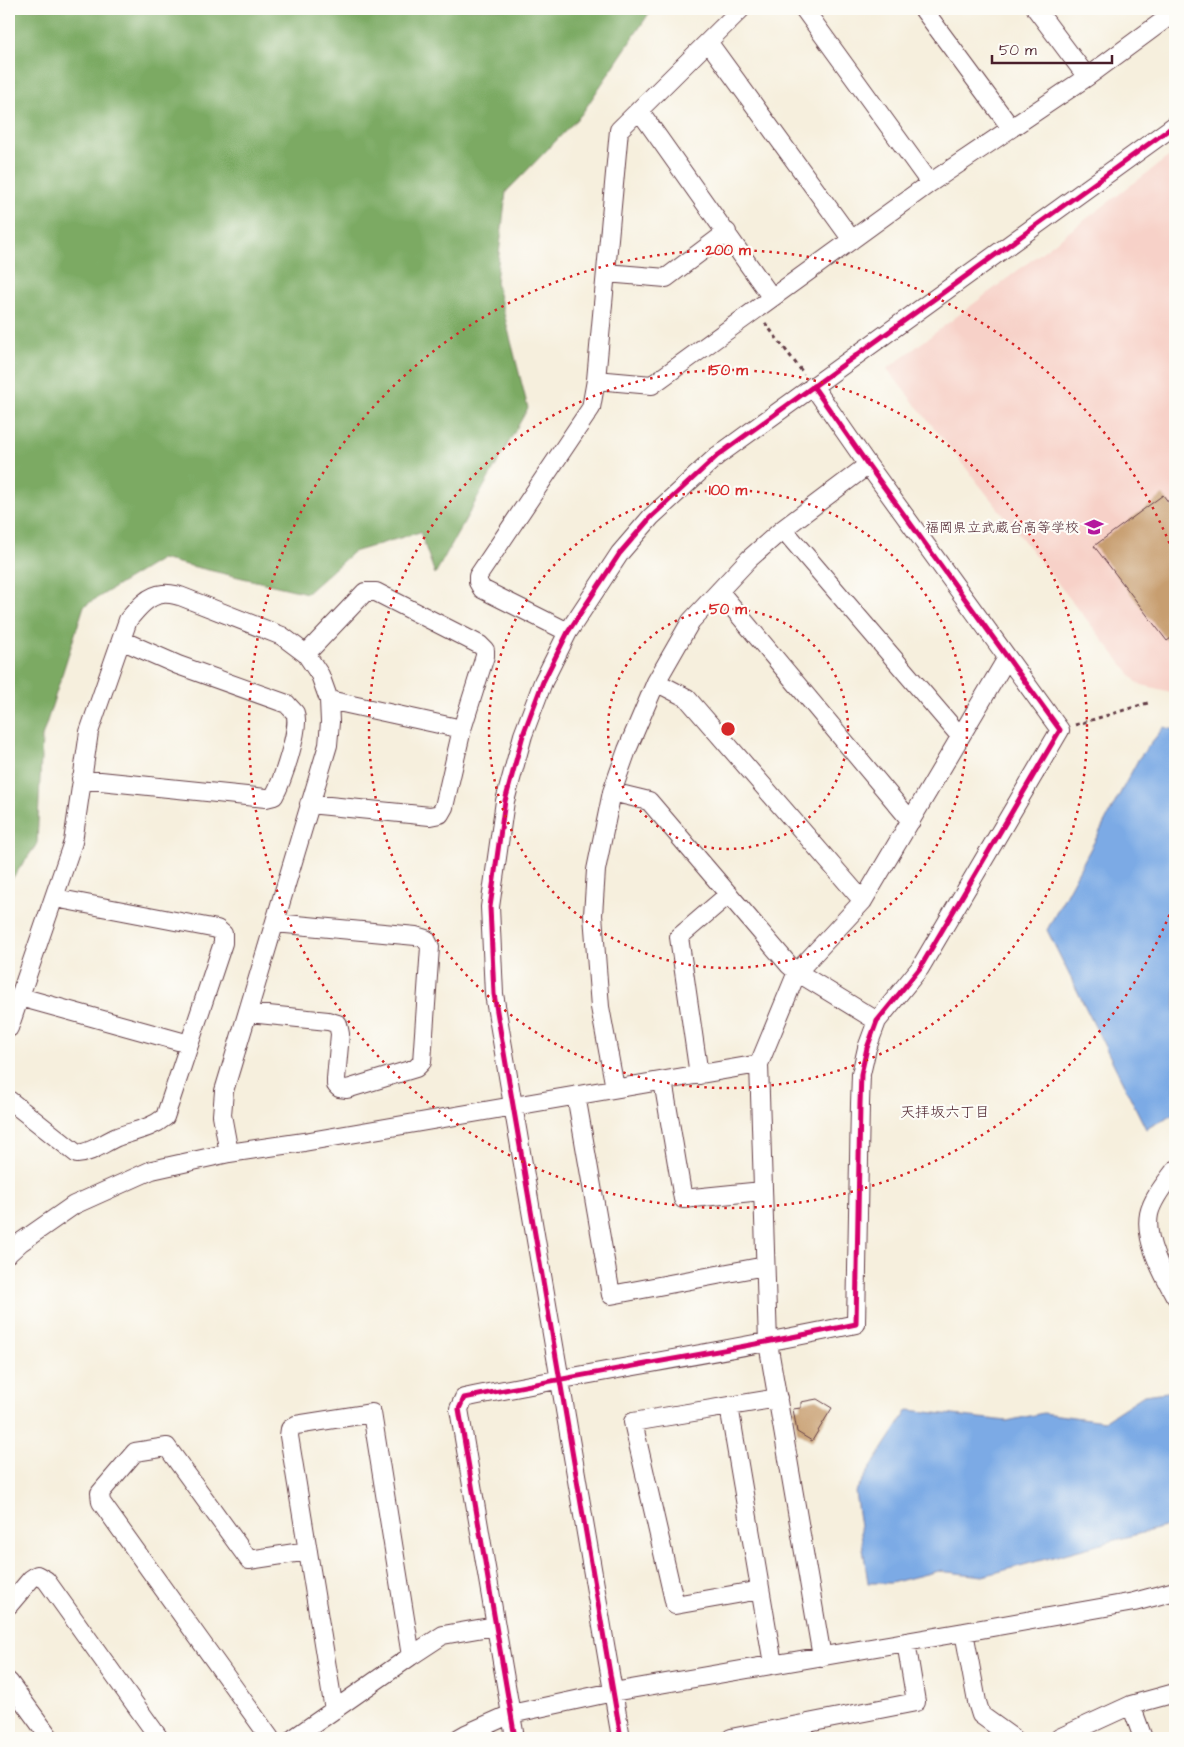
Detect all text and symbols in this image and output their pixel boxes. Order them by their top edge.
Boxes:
scale bar [992,32,1112,64]
text: 50 m [999,40,1037,61]
text: 200 m [704,240,751,261]
text: 150 m [708,360,748,381]
text: 100 m [709,480,748,501]
school or university icon: 福岡県立武蔵台高等学校 [1083,516,1105,538]
place label: 福岡県立武蔵台高等学校 [925,518,1079,538]
text: 50 m [709,599,747,620]
centre of rings [719,720,737,738]
district label: 天拝坂六丁目 [900,1102,990,1123]

